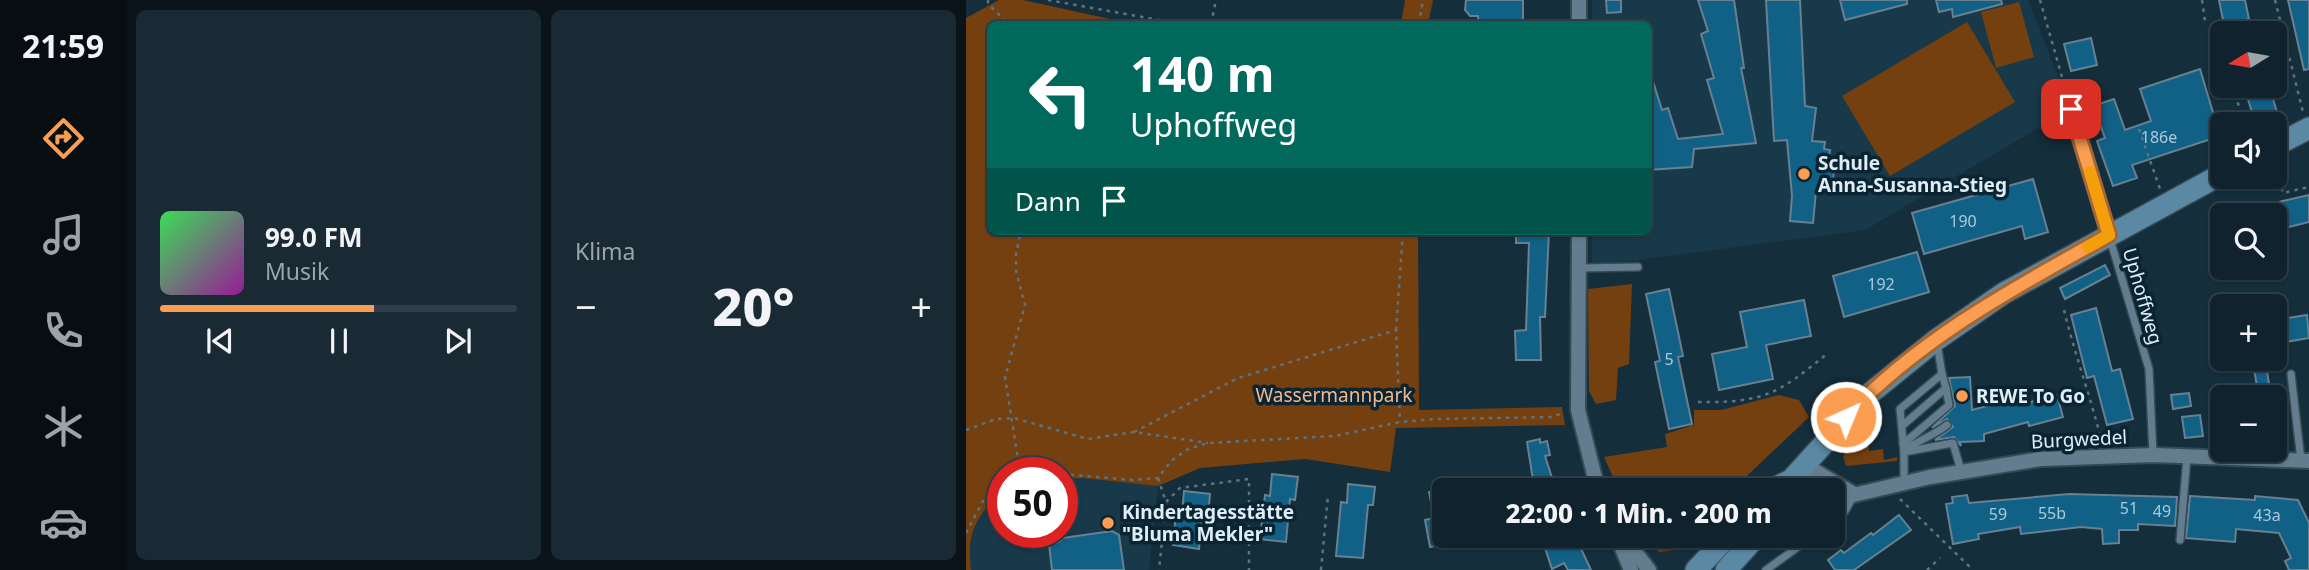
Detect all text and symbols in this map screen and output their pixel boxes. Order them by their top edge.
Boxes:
north arrow [2210,21,2287,98]
map controls [2210,21,2287,462]
text: 21:59 [22,24,104,67]
text: 140 m [1130,40,1275,106]
icon: left [1015,49,1106,140]
pin [2041,79,2101,139]
icon: arrive [2052,90,2090,128]
text: Uphoffweg [1130,103,1297,146]
button: sound [2210,112,2287,189]
icon: directions [39,114,88,163]
house number: 186e [2141,126,2177,148]
place label: Schule Anna-Susanna-Stieg [1818,150,2007,198]
marker: Schule Anna-Susanna-Stieg [1796,166,1812,182]
icon: arrive [1095,182,1133,220]
text: Dann [1015,183,1081,219]
button: search [2210,203,2287,280]
icon: music [39,210,88,259]
house number: 190 [1949,210,1977,232]
text: 99.0 FM [265,219,362,255]
text: Klima [575,235,636,267]
street label: Uphoffweg [2117,245,2169,347]
text: Musik [265,255,329,287]
text: 20° [712,270,795,341]
house number: 192 [1867,273,1895,295]
text: − [575,280,597,332]
text: + [910,280,932,332]
button: + [2210,294,2287,371]
icon: phone [39,306,88,355]
icon: previous [201,322,239,360]
icon: pause [320,322,358,360]
icon: next [439,322,477,360]
house number: 5 [1664,348,1674,370]
position arrow [1809,380,1883,454]
park label: Wassermannpark [1256,382,1412,408]
place label: REWE To Go [1976,383,2085,409]
button: − [2210,385,2287,462]
marker: REWE To Go [1954,388,1970,404]
icon: climate [39,402,88,451]
street label: Burgwedel [2030,423,2128,455]
speed limit sign: 50 [987,457,1078,548]
text: 22:00 · 1 Min. · 200 m [1505,495,1772,531]
house number: 51 [2120,497,2138,519]
icon: car [39,498,88,547]
place label: Kindertagesstätte "Bluma Mekler" [1122,499,1294,547]
house number: 49 [2153,500,2171,522]
house number: 55b [2038,502,2066,524]
house number: 59 [1989,503,2007,525]
house number: 43a [2253,504,2281,526]
marker: Kindertagesstätte "Bluma Mekler" [1100,515,1116,531]

